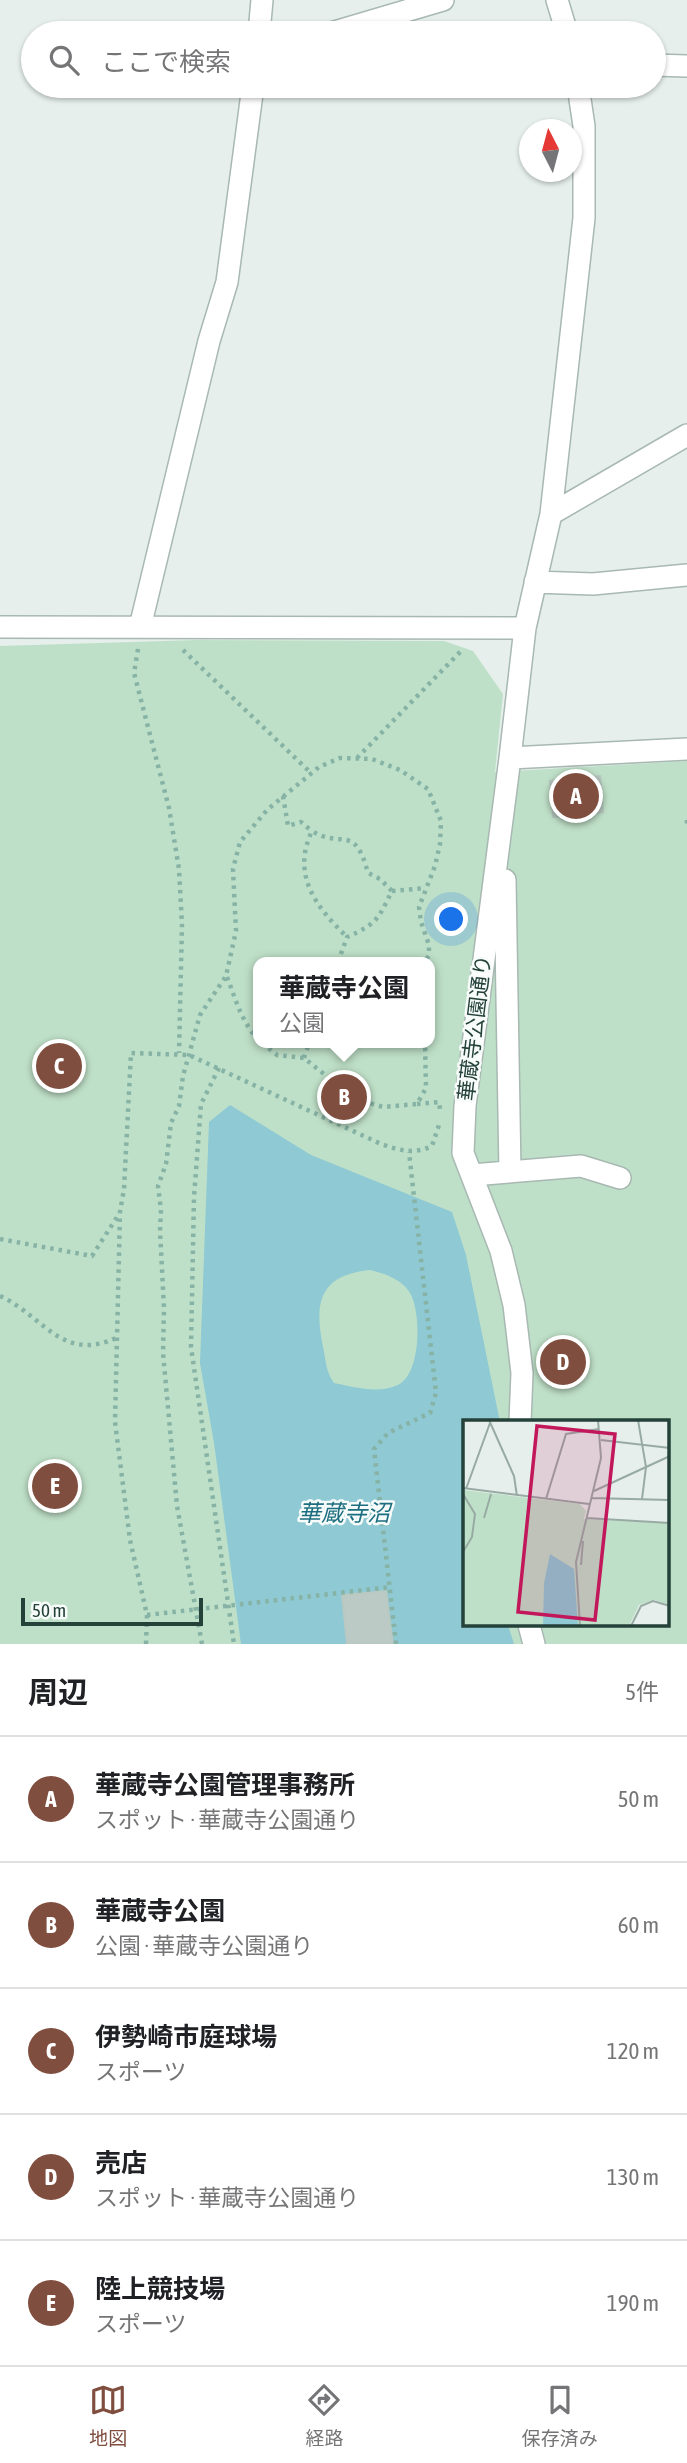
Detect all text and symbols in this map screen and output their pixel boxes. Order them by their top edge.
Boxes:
search box [21,21,666,98]
icon: search [45,41,83,79]
text: ここで検索 [101,47,231,77]
north arrow [519,119,582,182]
pin: A [553,770,599,822]
your location [434,902,468,936]
street label: 華蔵寺公園通り [453,953,495,1102]
popup [253,957,435,1048]
text: 華蔵寺公園 [279,973,409,1003]
text: 公園 [279,1010,325,1036]
pin: C [36,1040,82,1092]
pin: B [321,1071,367,1123]
pin: D [540,1336,586,1388]
inset map [463,1420,670,1626]
pin: E [32,1460,78,1512]
water label: 華蔵寺沼 [298,1500,393,1526]
scale bar [21,1595,203,1627]
text: 50 m [32,1599,66,1621]
text: 周辺 [28,1675,88,1709]
text: 5件 [625,1679,659,1705]
text: 華蔵寺公園管理事務所 [95,1770,355,1800]
text: A [45,1786,57,1812]
text: 50 m [618,1786,659,1812]
text: スポット · 華蔵寺公園通り [95,1807,359,1833]
text: 華蔵寺公園 [95,1896,225,1926]
text: B [46,1912,56,1938]
text: 60 m [618,1912,659,1938]
text: 公園 · 華蔵寺公園通り [95,1933,313,1959]
text: 伊勢崎市庭球場 [95,2022,277,2052]
text: C [46,2038,56,2064]
text: 120 m [607,2038,659,2064]
text: スポーツ [95,2059,187,2085]
text: 売店 [95,2148,147,2178]
text: D [45,2164,57,2190]
text: 130 m [607,2164,659,2190]
text: スポット · 華蔵寺公園通り [95,2185,359,2211]
text: 陸上競技場 [95,2274,225,2304]
text: E [46,2290,56,2316]
text: 190 m [607,2290,659,2316]
text: スポーツ [95,2311,187,2337]
tab: 地図 [89,2381,127,2450]
tab: 経路 [305,2381,344,2450]
tab: 保存済み [522,2381,598,2450]

